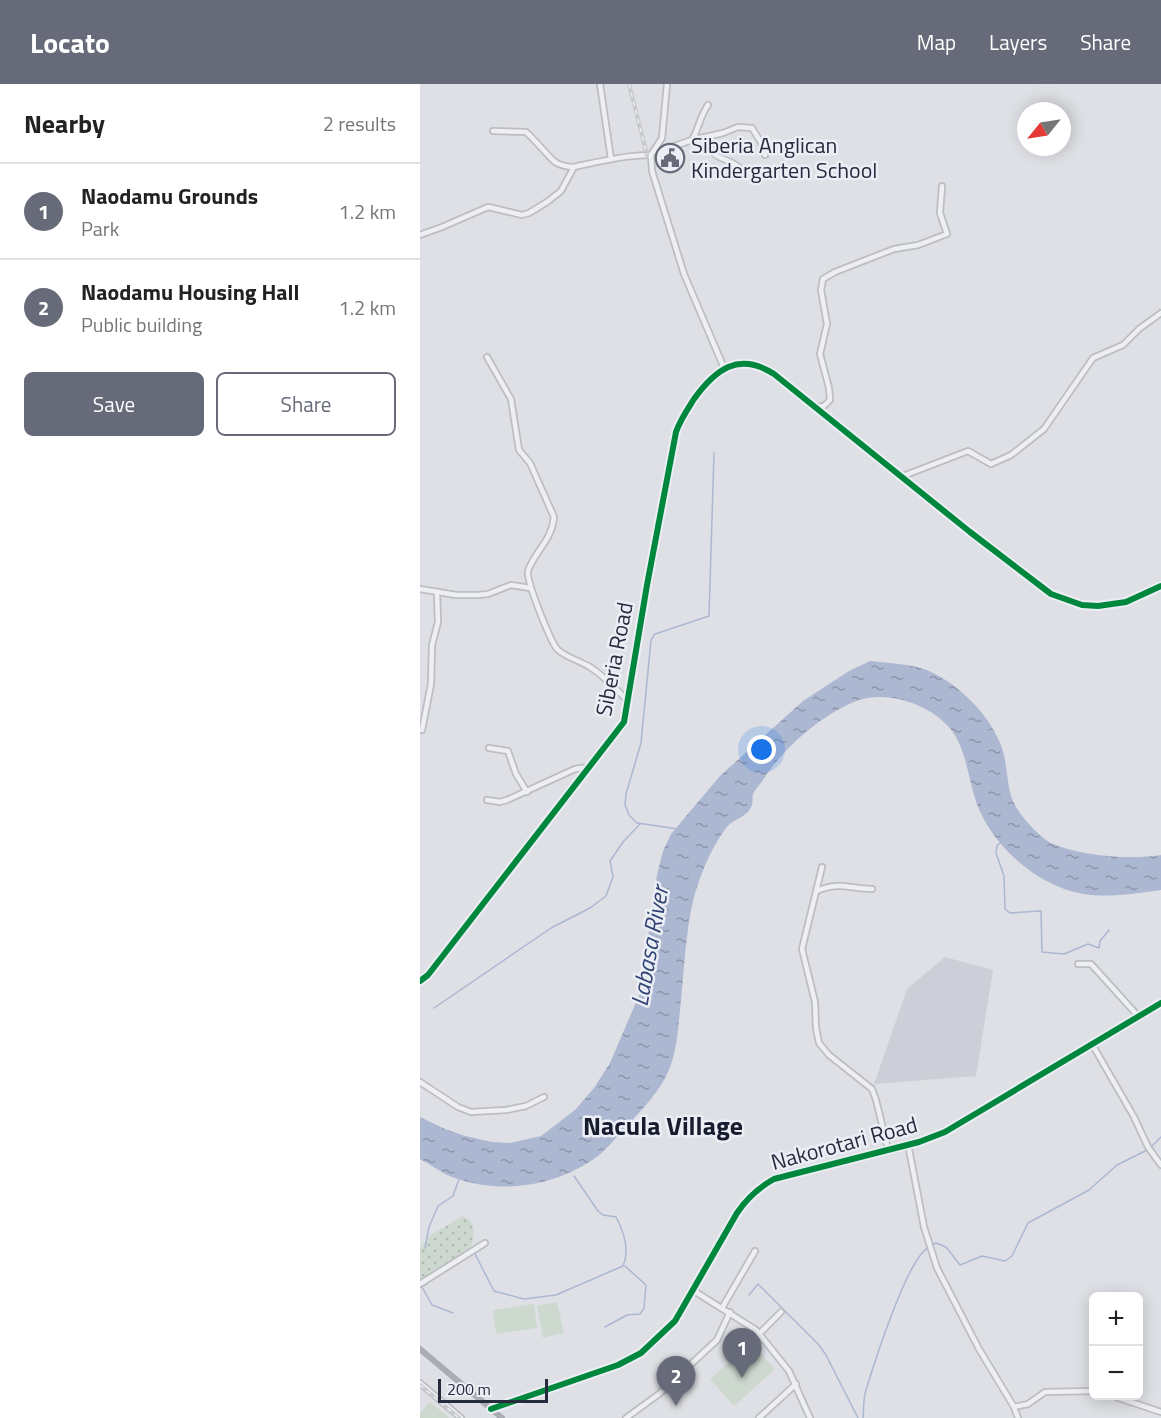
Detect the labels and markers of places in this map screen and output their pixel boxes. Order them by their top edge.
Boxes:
place label: Siberia Anglican Kindergarten School [691,128,877,187]
public building icon: Siberia Anglican Kindergarten School [654,142,686,174]
pin: 1 [722,1328,762,1378]
pin: 2 [656,1356,696,1406]

